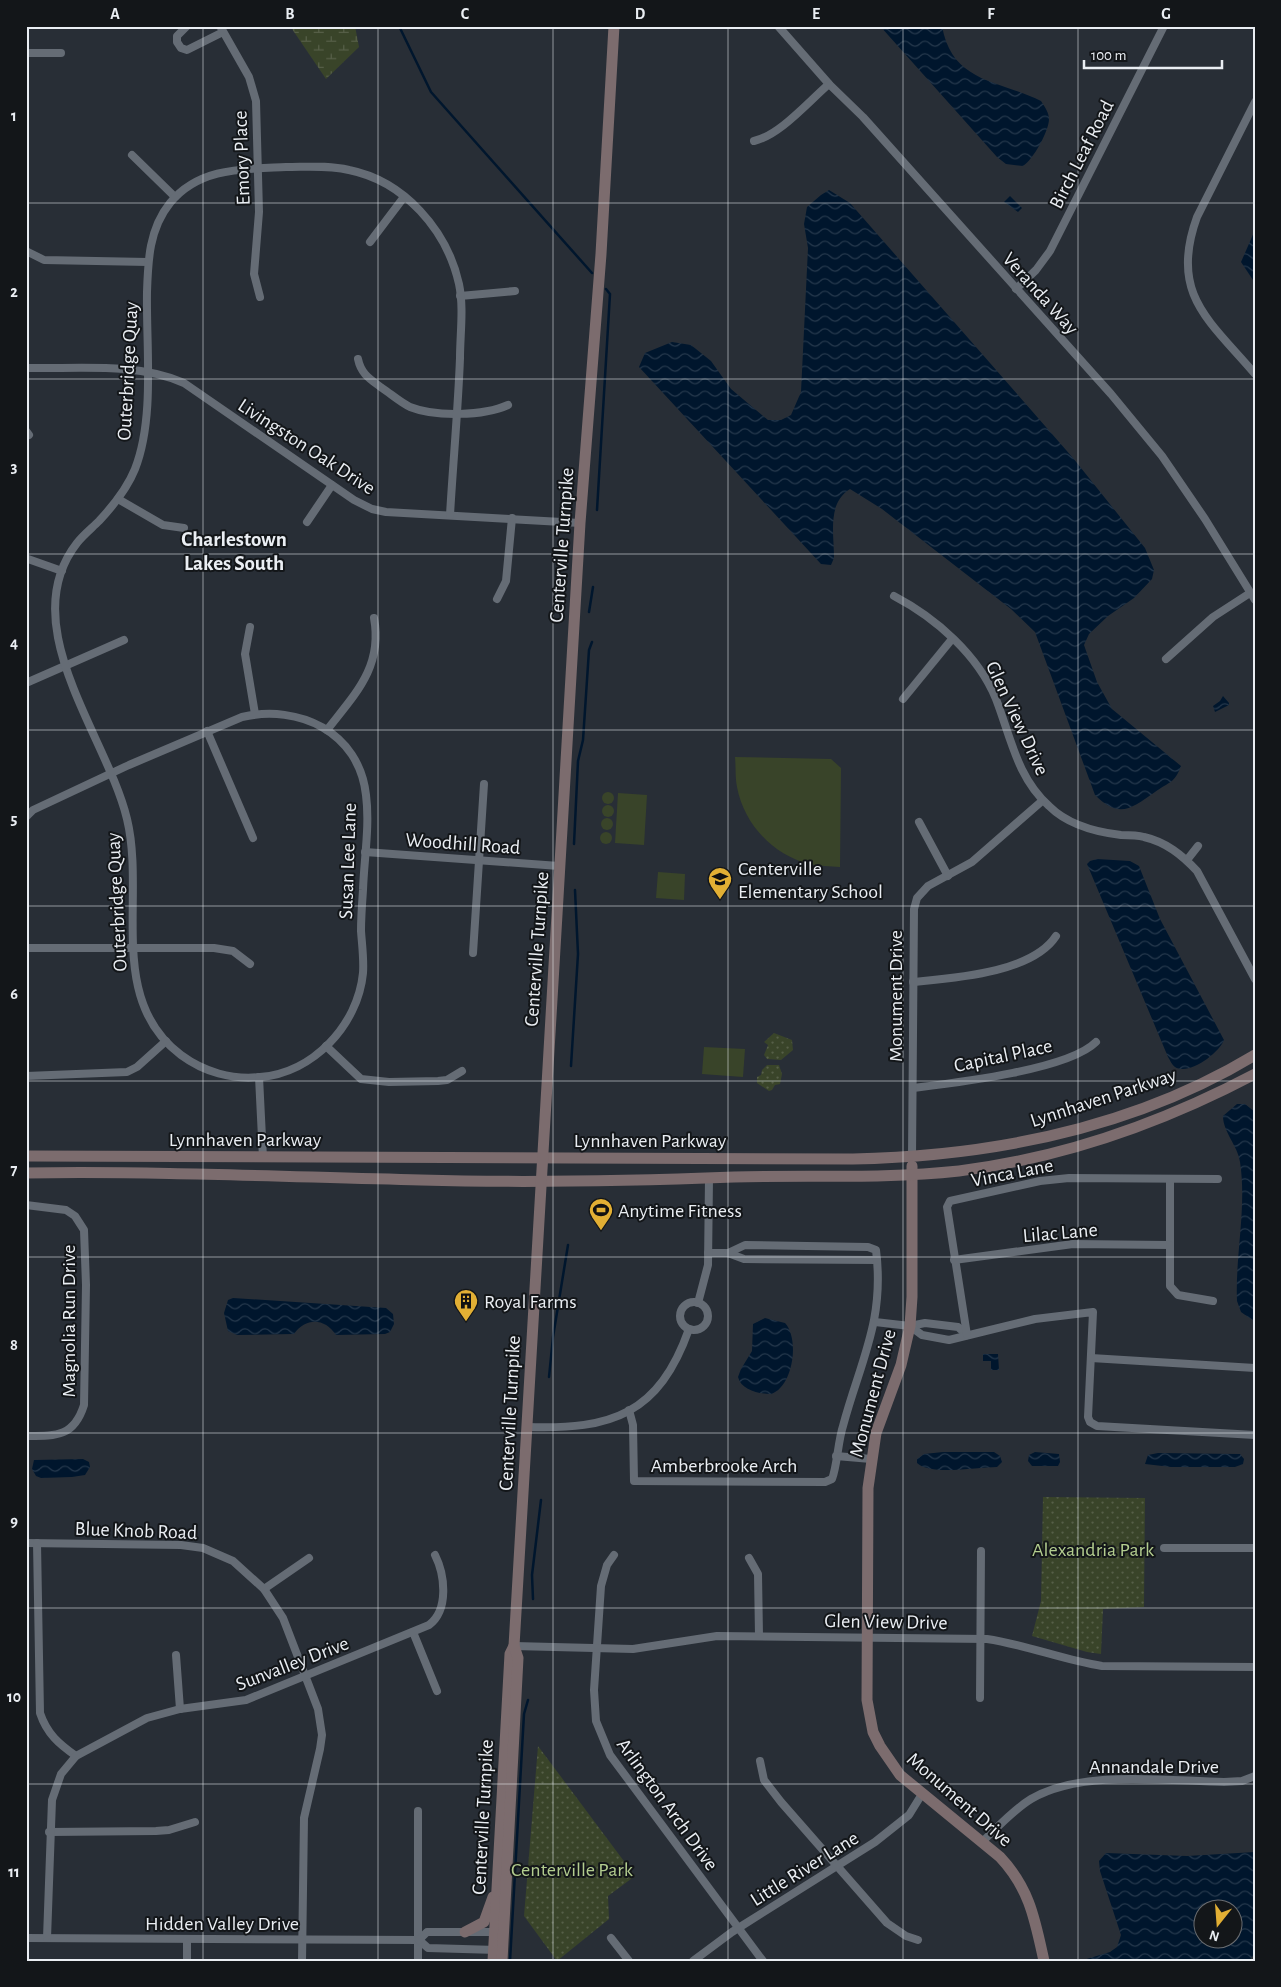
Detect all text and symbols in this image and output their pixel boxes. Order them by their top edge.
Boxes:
text: A [110,6,120,22]
text: B [285,6,295,22]
text: C [461,6,470,22]
text: D [635,6,646,22]
text: E [812,6,820,22]
text: F [987,6,995,22]
text: G [1161,6,1171,22]
scale bar [1084,38,1221,70]
text: 100 m [1091,48,1126,63]
street label: Birch Leaf Road [1046,97,1118,212]
text: 1 [11,108,17,124]
street label: Emory Place [230,110,254,206]
street label: Veranda Way [999,249,1082,339]
text: 2 [10,284,18,300]
street label: Outerbridge Quay [114,301,142,441]
street label: Livingston Oak Drive [234,395,379,499]
text: 3 [11,459,18,475]
street label: Centerville Turnpike [547,467,577,623]
district label: Charlestown Lakes South [181,529,287,574]
text: 4 [10,635,18,651]
street label: Glen View Drive [982,658,1052,779]
street label: Susan Lee Lane [336,803,360,920]
text: 5 [11,811,18,827]
street label: Woodhill Road [405,830,521,858]
street label: Outerbridge Quay [103,831,131,972]
place label: Centerville Elementary School [738,859,883,902]
school or university icon: Centerville Elementary School [707,866,733,900]
street label: Centerville Turnpike [522,871,552,1027]
street label: Monument Drive [886,930,906,1062]
text: 6 [10,986,18,1002]
street label: Capital Place [952,1036,1054,1076]
street label: Lynnhaven Parkway [1028,1065,1179,1131]
street label: Lynnhaven Parkway [169,1130,322,1150]
street label: Lynnhaven Parkway [574,1131,727,1151]
street label: Vinca Lane [969,1155,1055,1191]
text: 7 [11,1162,18,1178]
sports icon: Anytime Fitness [588,1197,614,1231]
place label: Anytime Fitness [618,1201,742,1221]
street label: Lilac Lane [1022,1220,1098,1246]
street label: Magnolia Run Drive [59,1245,79,1397]
building icon: Royal Farms [453,1288,479,1322]
place label: Royal Farms [484,1292,577,1312]
street label: Monument Drive [846,1327,900,1460]
street label: Centerville Turnpike [496,1335,524,1491]
text: 8 [10,1337,18,1353]
street label: Amberbrooke Arch [651,1456,797,1476]
text: 9 [10,1513,18,1529]
street label: Blue Knob Road [74,1519,198,1543]
park label: Alexandria Park [1032,1540,1154,1560]
street label: Glen View Drive [824,1611,948,1633]
street label: Sunvalley Drive [233,1633,352,1695]
text: 10 [7,1689,21,1705]
street label: Arlington Arch Drive [613,1735,722,1874]
street label: Centerville Turnpike [469,1739,497,1895]
street label: Monument Drive [903,1749,1016,1851]
street label: Annandale Drive [1089,1757,1219,1777]
street label: Little River Lane [747,1828,862,1910]
park label: Centerville Park [511,1860,633,1880]
text: 11 [8,1864,20,1880]
north arrow [1194,1900,1244,1950]
street label: Hidden Valley Drive [145,1914,299,1934]
text: N [1208,1927,1221,1944]

